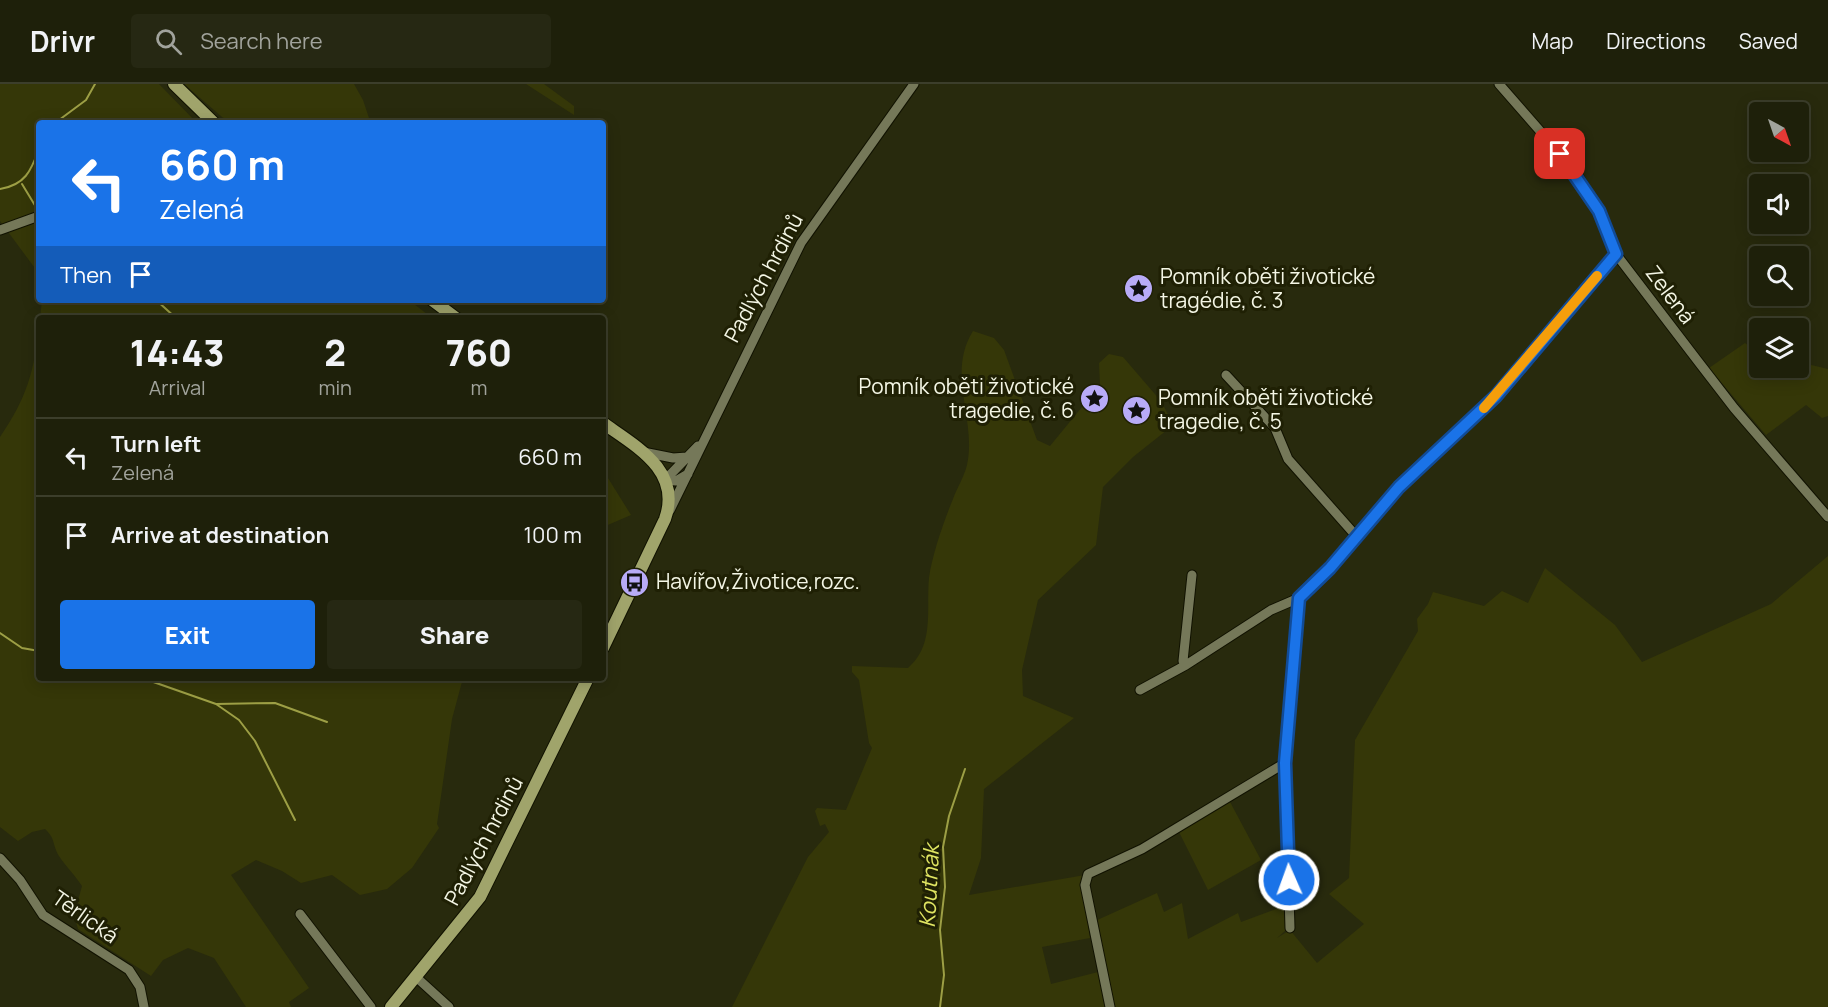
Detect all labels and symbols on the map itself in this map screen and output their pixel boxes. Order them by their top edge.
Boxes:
north arrow [1749,102,1809,162]
pin [1534,128,1585,179]
street label: Padlých hrdinů [717,208,809,347]
street label: Zelená [1640,260,1702,329]
place label: Pomník oběti životické tragédie, č. 3 [1160,262,1375,314]
place icon: Pomník oběti životické tragédie, č. 3 [1123,273,1155,305]
place label: Pomník oběti životické tragedie, č. 6 [859,372,1074,424]
place icon: Pomník oběti životické tragedie, č. 6 [1079,383,1111,415]
place label: Pomník oběti životické tragedie, č. 5 [1158,383,1373,435]
place icon: Pomník oběti životické tragedie, č. 5 [1121,394,1153,426]
bus stop icon: Havířov,Životice,rozc. [619,566,651,598]
place label: Havířov,Životice,rozc. [656,567,860,595]
street label: Padlých hrdinů [437,771,529,910]
water label: Koutnák [912,841,946,928]
position arrow [1257,848,1321,912]
street label: Těrlická [47,883,124,949]

